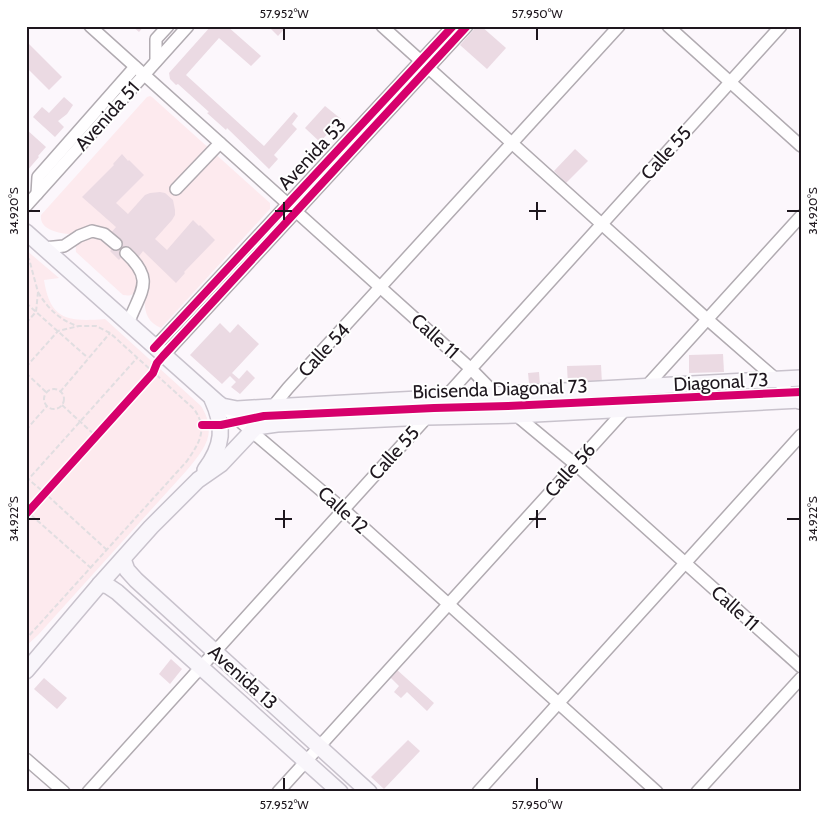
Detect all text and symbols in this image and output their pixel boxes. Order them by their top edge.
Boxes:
text: 57.952°W [260,6,309,21]
text: 57.950°W [511,6,563,21]
street label: Avenida 51 [70,77,144,155]
street label: Avenida 53 [273,114,351,194]
street label: Calle 55 [636,121,696,185]
text: 34.920°S [6,187,21,235]
text: 34.920°S [805,187,820,235]
street label: Calle 11 [406,309,464,363]
street label: Calle 54 [293,318,355,382]
street label: Diagonal 73 [673,368,769,396]
street label: Bicisenda Diagonal 73 [412,374,588,404]
street label: Calle 55 [364,421,424,485]
street label: Calle 56 [540,438,600,502]
street label: Calle 12 [313,481,373,539]
text: 34.922°S [6,496,21,542]
text: 34.922°S [805,496,820,542]
street label: Calle 11 [706,581,764,635]
street label: Avenida 13 [204,640,282,714]
text: 57.952°W [260,797,309,812]
text: 57.950°W [511,797,563,812]

